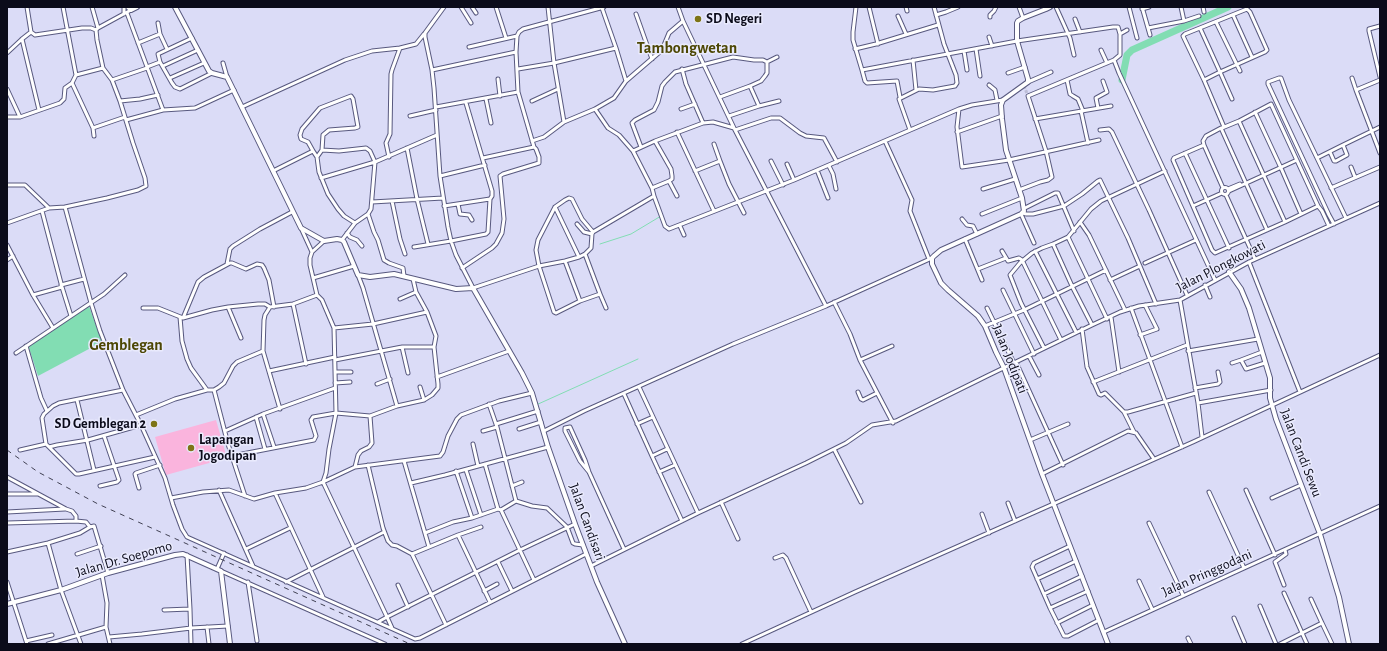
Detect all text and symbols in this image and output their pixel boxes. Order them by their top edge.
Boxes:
place label: SD Negeri [706,11,762,27]
marker: SD Negeri [693,14,703,24]
district label: Tambongwetan [637,38,737,58]
street label: Jalan Plongkowati [1174,236,1268,296]
street label: Jalan Jodipati [989,322,1031,396]
district label: Gemblegan [89,335,163,355]
street label: Jalan Candi Sewu [1276,407,1326,499]
place label: SD Gemblegan 2 [55,416,146,432]
marker: SD Gemblegan 2 [149,419,159,429]
place label: Lapangan Jogodipan [199,432,256,464]
marker: Lapangan Jogodipan [186,443,196,453]
street label: Jalan Candisari [565,481,609,563]
street label: Jalan Dr. Soepomo [74,537,174,581]
street label: Jalan Pringgodani [1159,546,1255,600]

